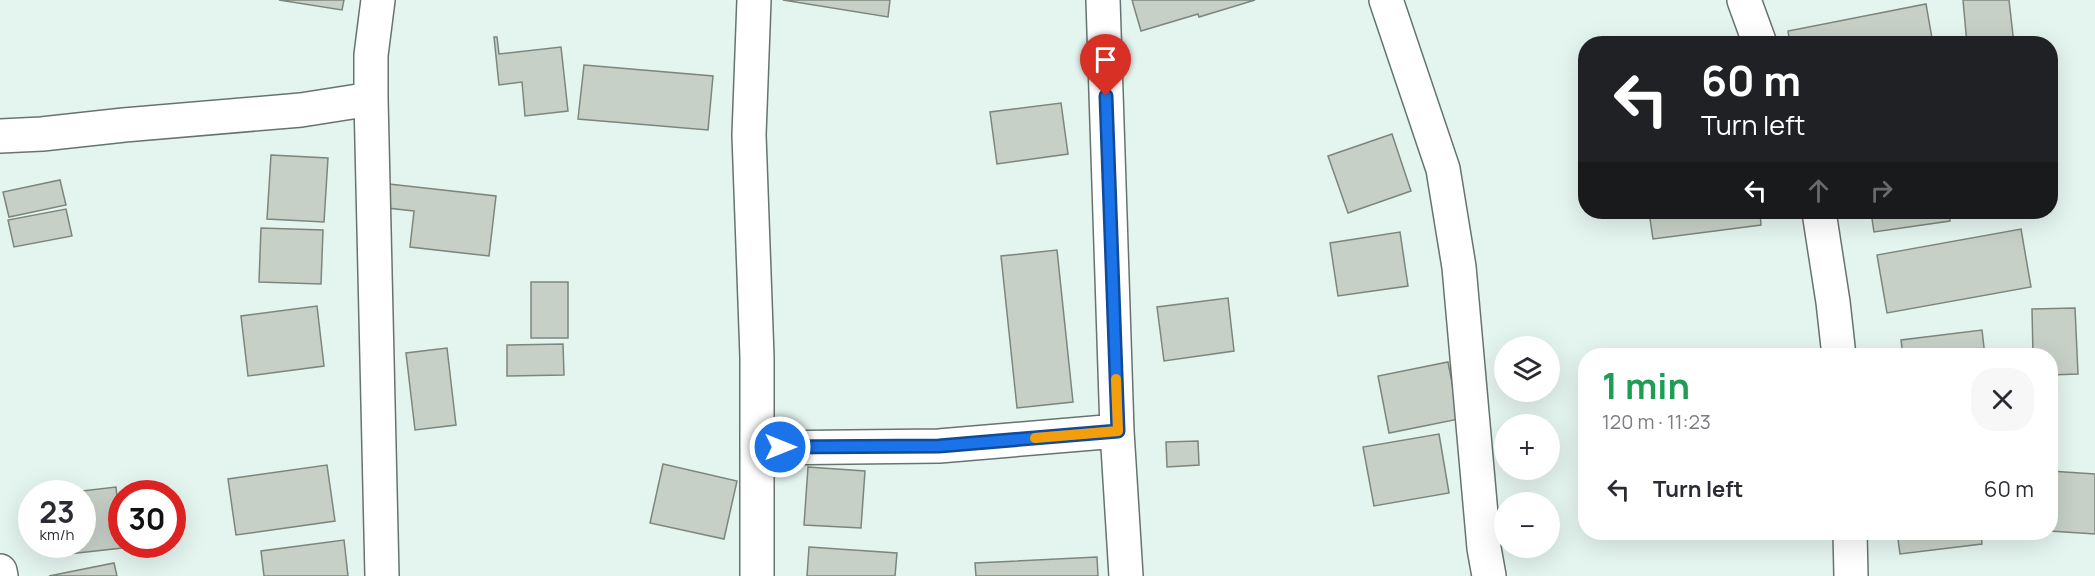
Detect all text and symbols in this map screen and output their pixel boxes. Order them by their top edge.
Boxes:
pin [1080,34,1131,96]
icon: arrive [1089,43,1122,76]
text: 60 m [1701,51,1801,109]
icon: left [1602,60,1680,138]
text: Turn left [1701,106,1805,143]
icon: left [1739,174,1772,207]
icon: ahead [1802,174,1835,207]
icon: right [1865,174,1898,207]
map controls [1494,336,1560,558]
button: layers [1494,336,1560,402]
text: 1 min [1602,361,1690,410]
button: close [1971,368,2034,431]
text: 120 m · 11:23 [1602,408,1711,435]
button: + [1494,414,1560,480]
position arrow [748,415,812,479]
icon: left [1602,473,1635,506]
text: Turn left [1653,474,1743,504]
text: 60 m [1984,474,2034,504]
speed limit sign: 30 [108,480,186,558]
text: 23 [39,491,75,532]
button: − [1494,492,1560,558]
text: km/h [40,524,74,545]

